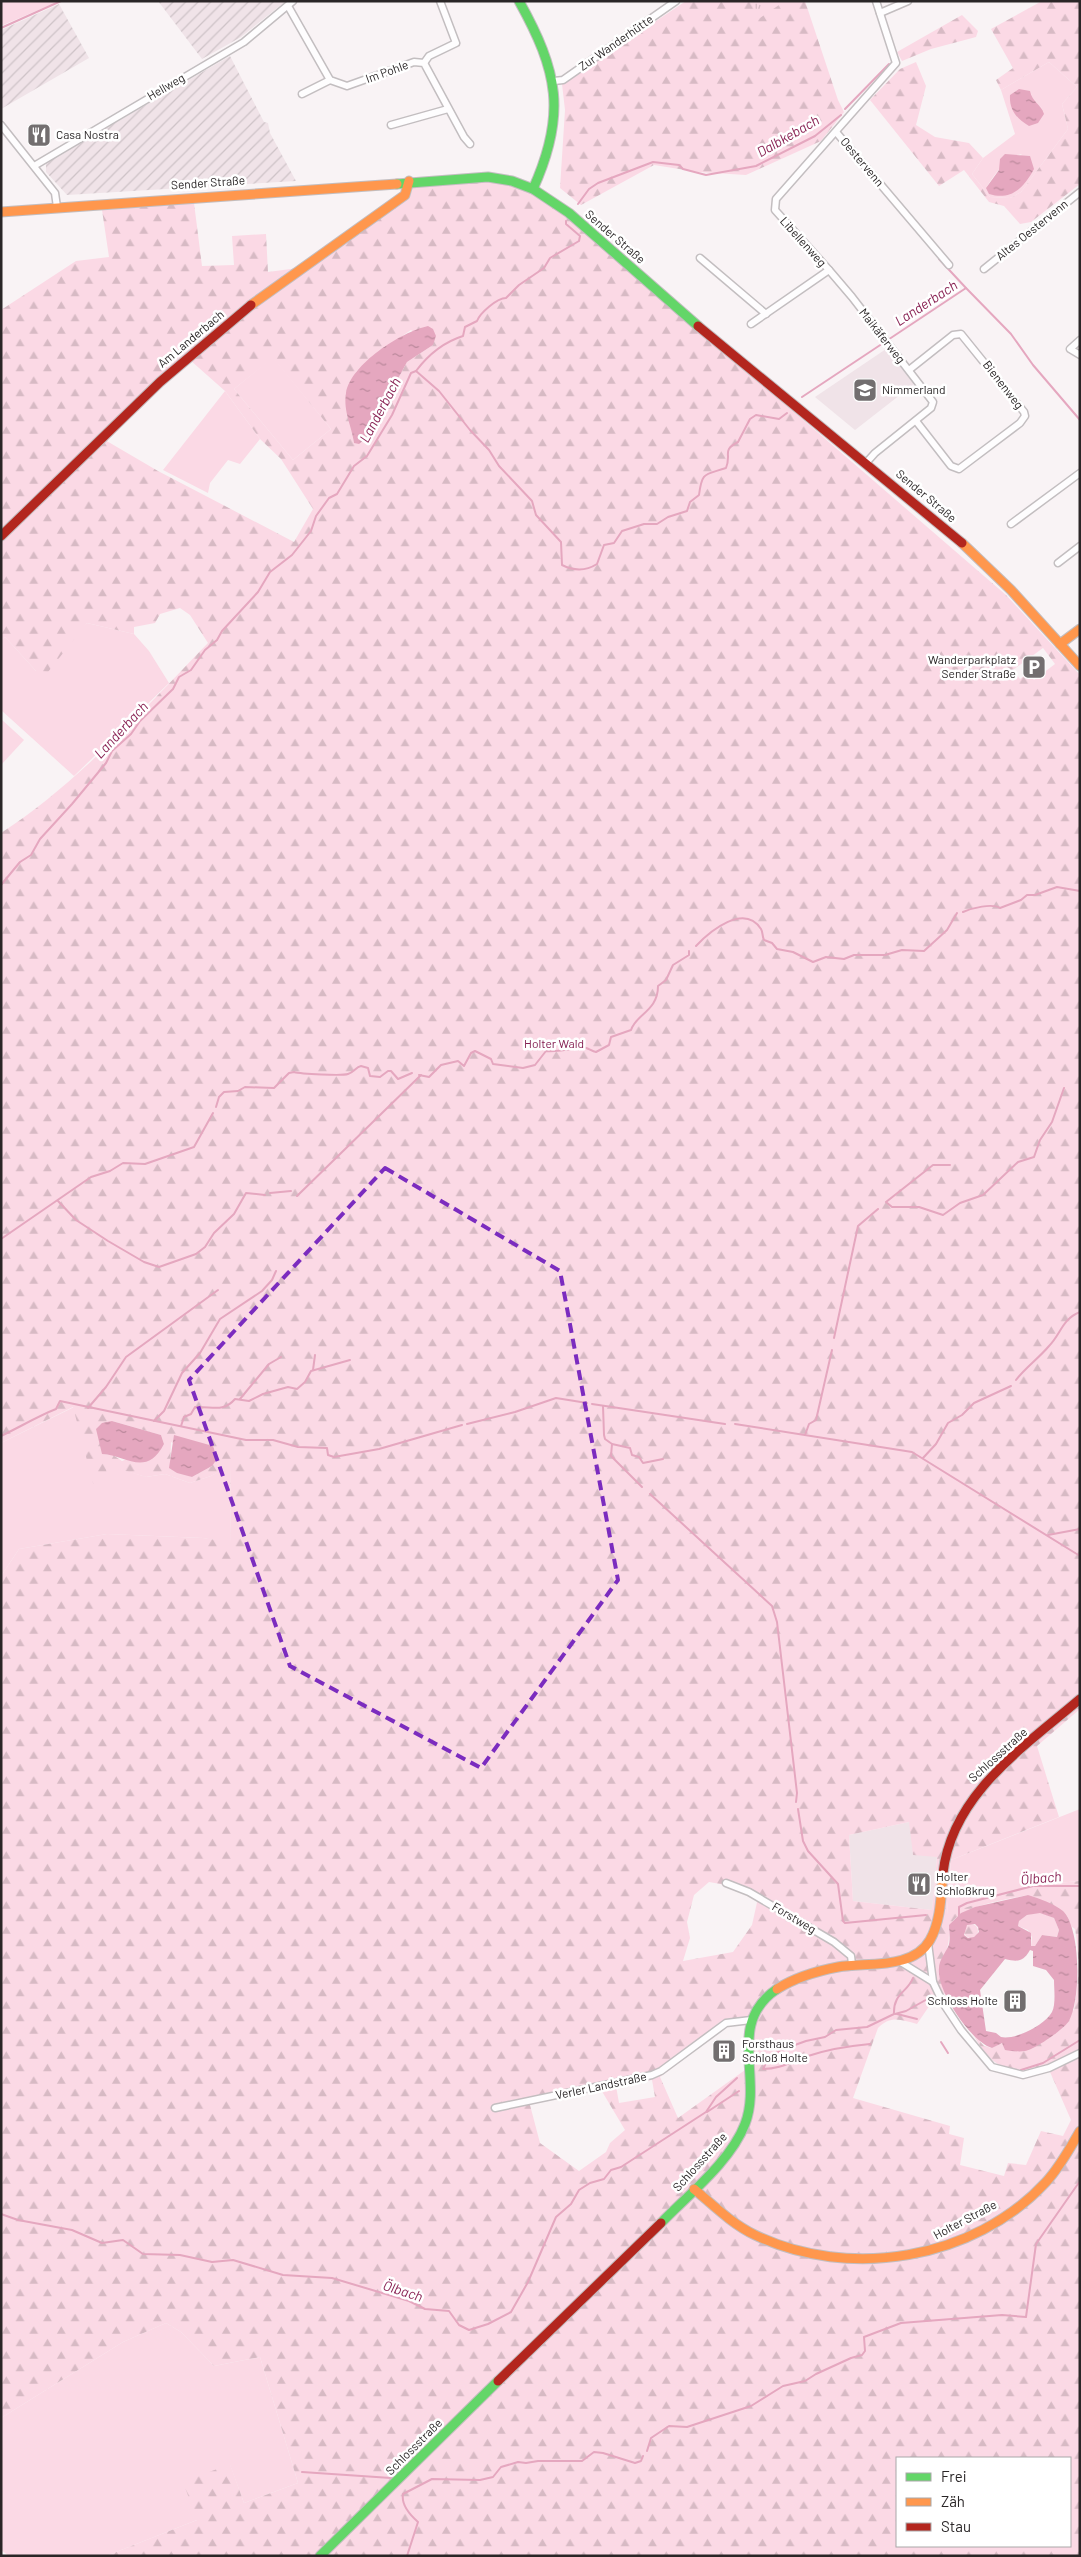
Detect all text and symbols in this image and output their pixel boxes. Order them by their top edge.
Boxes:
street label: Zur Wanderhütte [576,11,655,73]
street label: Im Pohle [363,57,410,85]
street label: Hellweg [144,70,187,102]
water label: Dalbkebach [754,111,822,160]
restaurant icon: Casa Nostra [26,122,52,148]
place label: Casa Nostra [56,127,119,141]
street label: Oestervenn [838,134,887,189]
street label: Sender Straße [170,172,246,192]
street label: Altes Oestervenn [993,196,1070,262]
street label: Sender Straße [583,207,648,266]
street label: Libellenweg [778,214,830,269]
water label: Landerbach [891,276,960,329]
street label: Maikäferweg [857,305,909,366]
street label: Am Landerbach [155,307,226,370]
street label: Bienenweg [981,357,1027,411]
water label: Landerbach [355,374,404,445]
school or university icon: Nimmerland [852,377,878,403]
place label: Nimmerland [882,382,946,396]
street label: Sender Straße [894,466,960,525]
place label: Wanderparkplatz Sender Straße [928,652,1016,680]
parking icon: Wanderparkplatz Sender Straße [1021,654,1047,680]
water label: Landerbach [90,698,151,761]
park label: Holter Wald [524,1036,584,1050]
street label: Schlossstraße [965,1724,1029,1784]
water label: Ölbach [1020,1867,1062,1888]
place label: Holter Schloßkrug [936,1869,995,1897]
restaurant icon: Holter Schloßkrug [906,1871,932,1897]
street label: Forstweg [770,1899,819,1936]
building icon: Schloss Holte [1002,1988,1028,2014]
place label: Schloss Holte [927,1993,998,2007]
place label: Forsthaus Schloß Holte [742,2036,808,2064]
building icon: Forsthaus Schloß Holte [711,2038,737,2064]
street label: Verler Landstraße [554,2069,648,2102]
street label: Schlossstraße [669,2129,729,2193]
street label: Holter Straße [931,2197,998,2242]
water label: Ölbach [381,2276,425,2305]
street label: Schlossstraße [382,2415,444,2477]
legend [896,2457,1071,2547]
text: Frei [941,2467,967,2485]
text: Zäh [941,2492,965,2510]
text: Stau [941,2517,971,2535]

